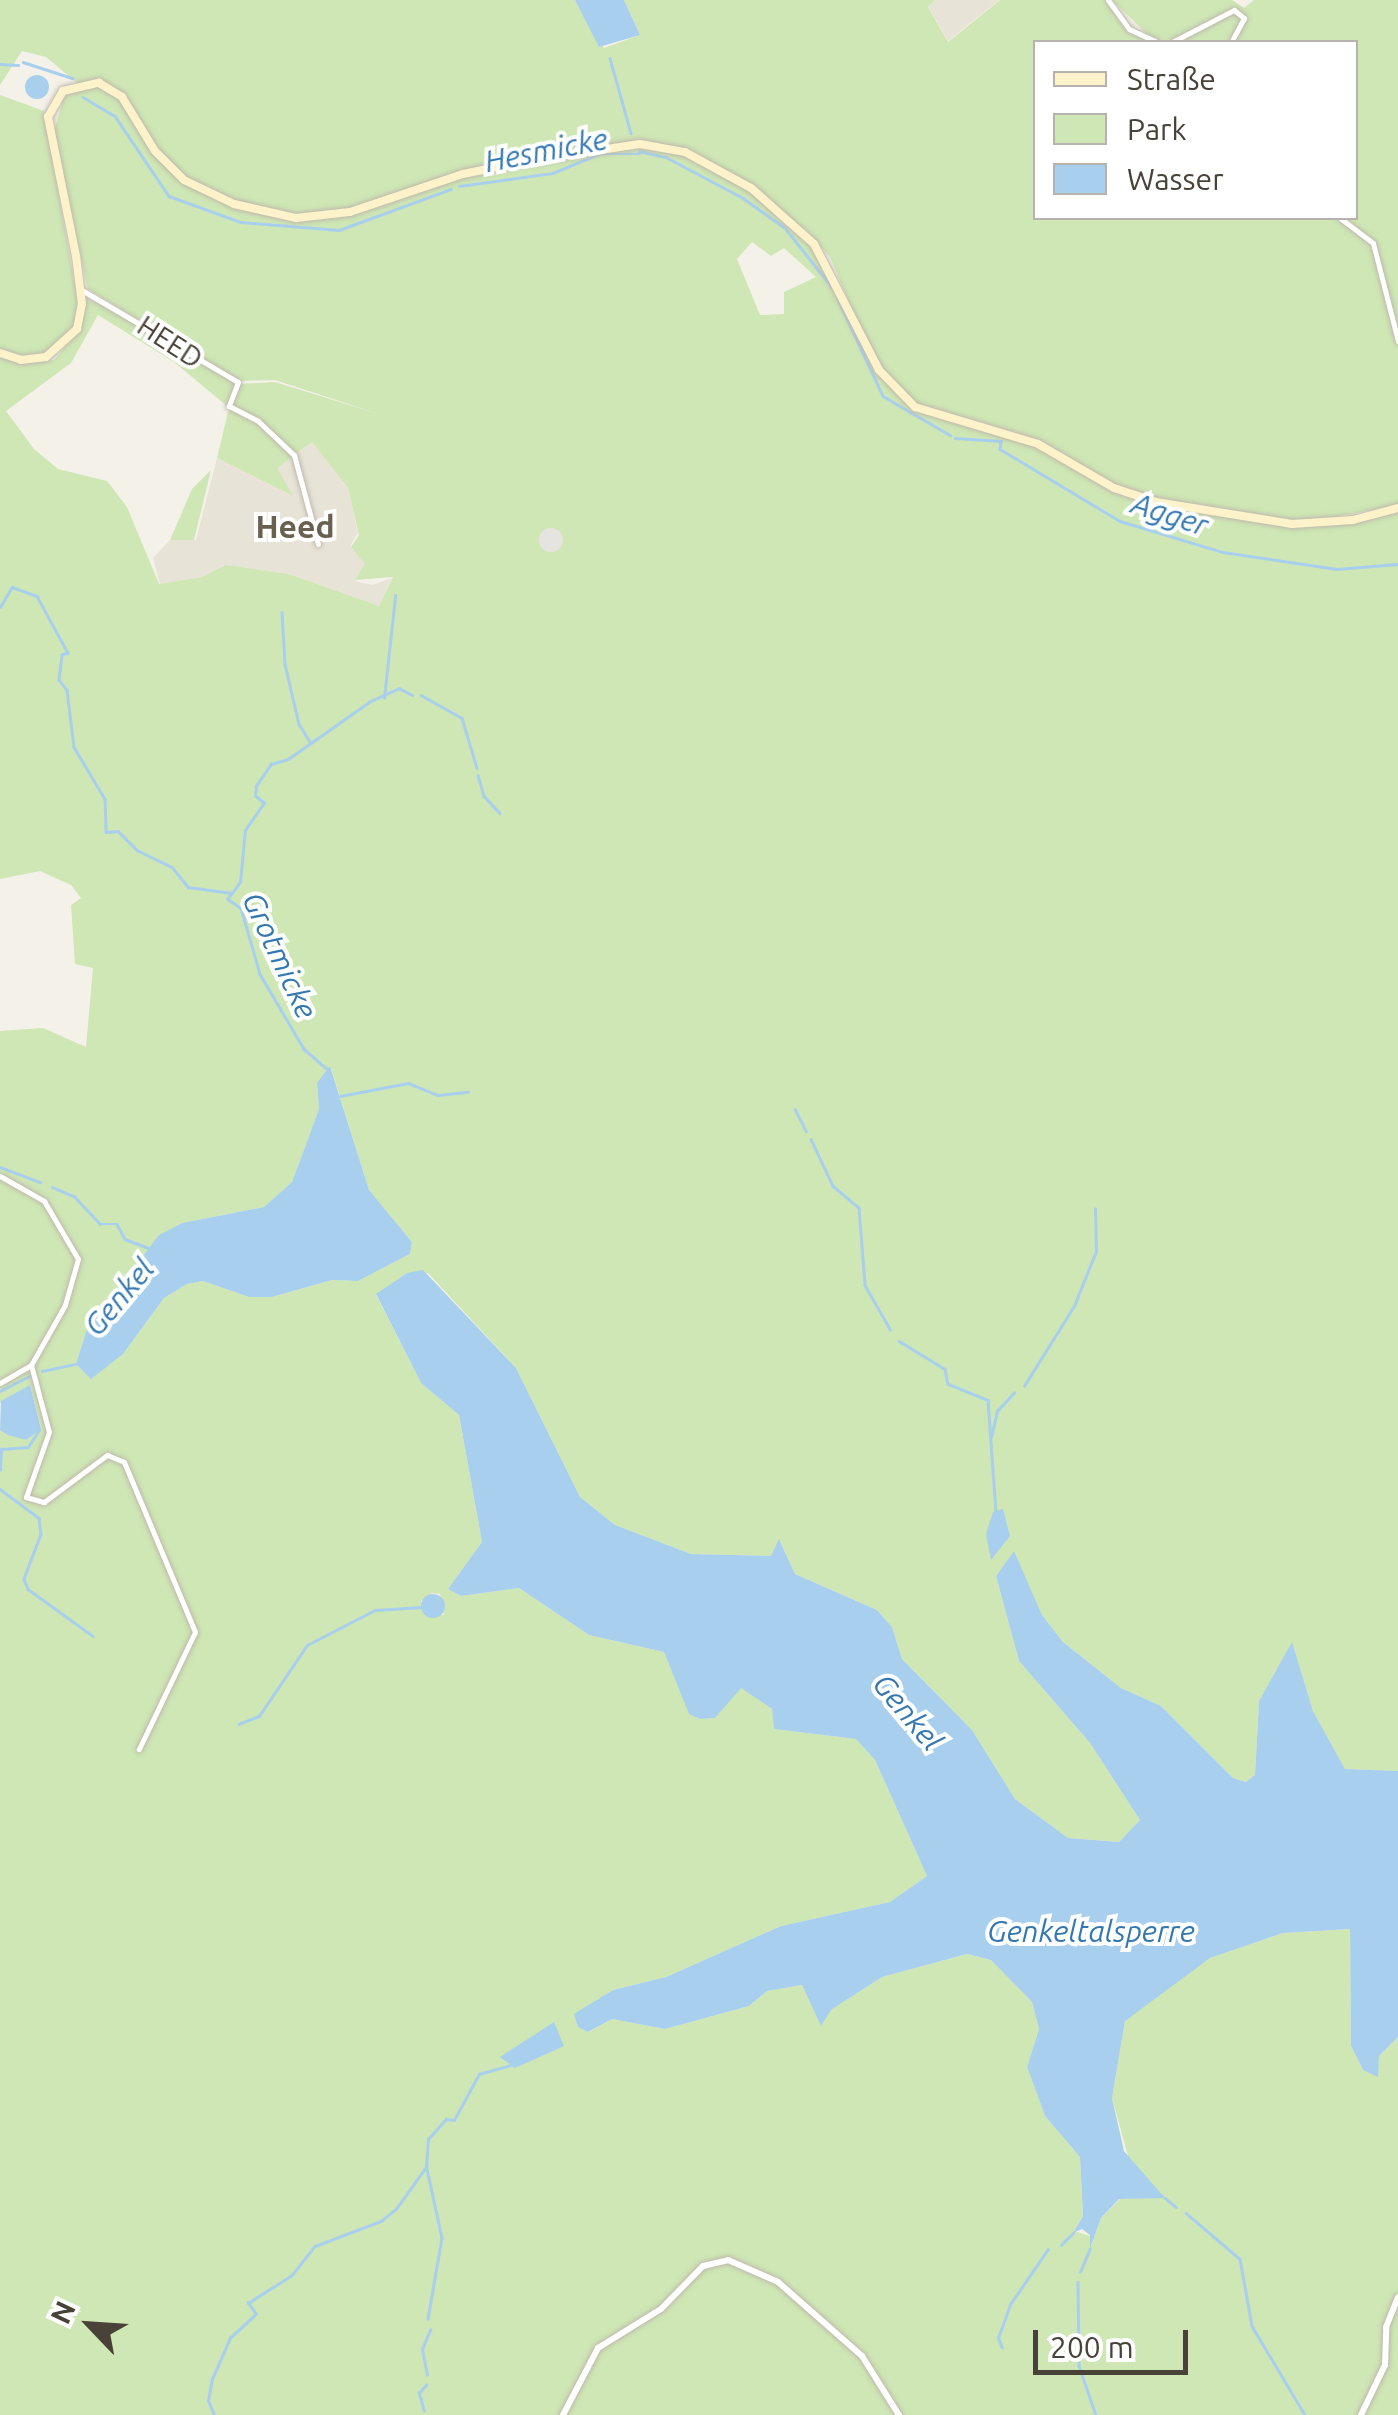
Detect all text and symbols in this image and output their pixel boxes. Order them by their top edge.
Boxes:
legend [1033,40,1358,220]
text: Straße [1127,62,1216,96]
text: Park [1127,112,1187,146]
water label: Hesmicke [482,120,610,180]
text: Wasser [1127,162,1224,196]
street label: HEED [131,309,209,375]
water label: Agger [1127,485,1213,543]
district label: Heed [255,507,335,545]
water label: Grotmicke [235,886,325,1024]
water label: Genkel [76,1251,162,1343]
water label: Genkel [865,1666,951,1758]
water label: Genkeltalsperre [987,1913,1195,1949]
north arrow [40,2275,140,2375]
text: N [44,2296,81,2328]
scale bar [1038,2310,1193,2372]
text: 200 m [1050,2330,1134,2364]

